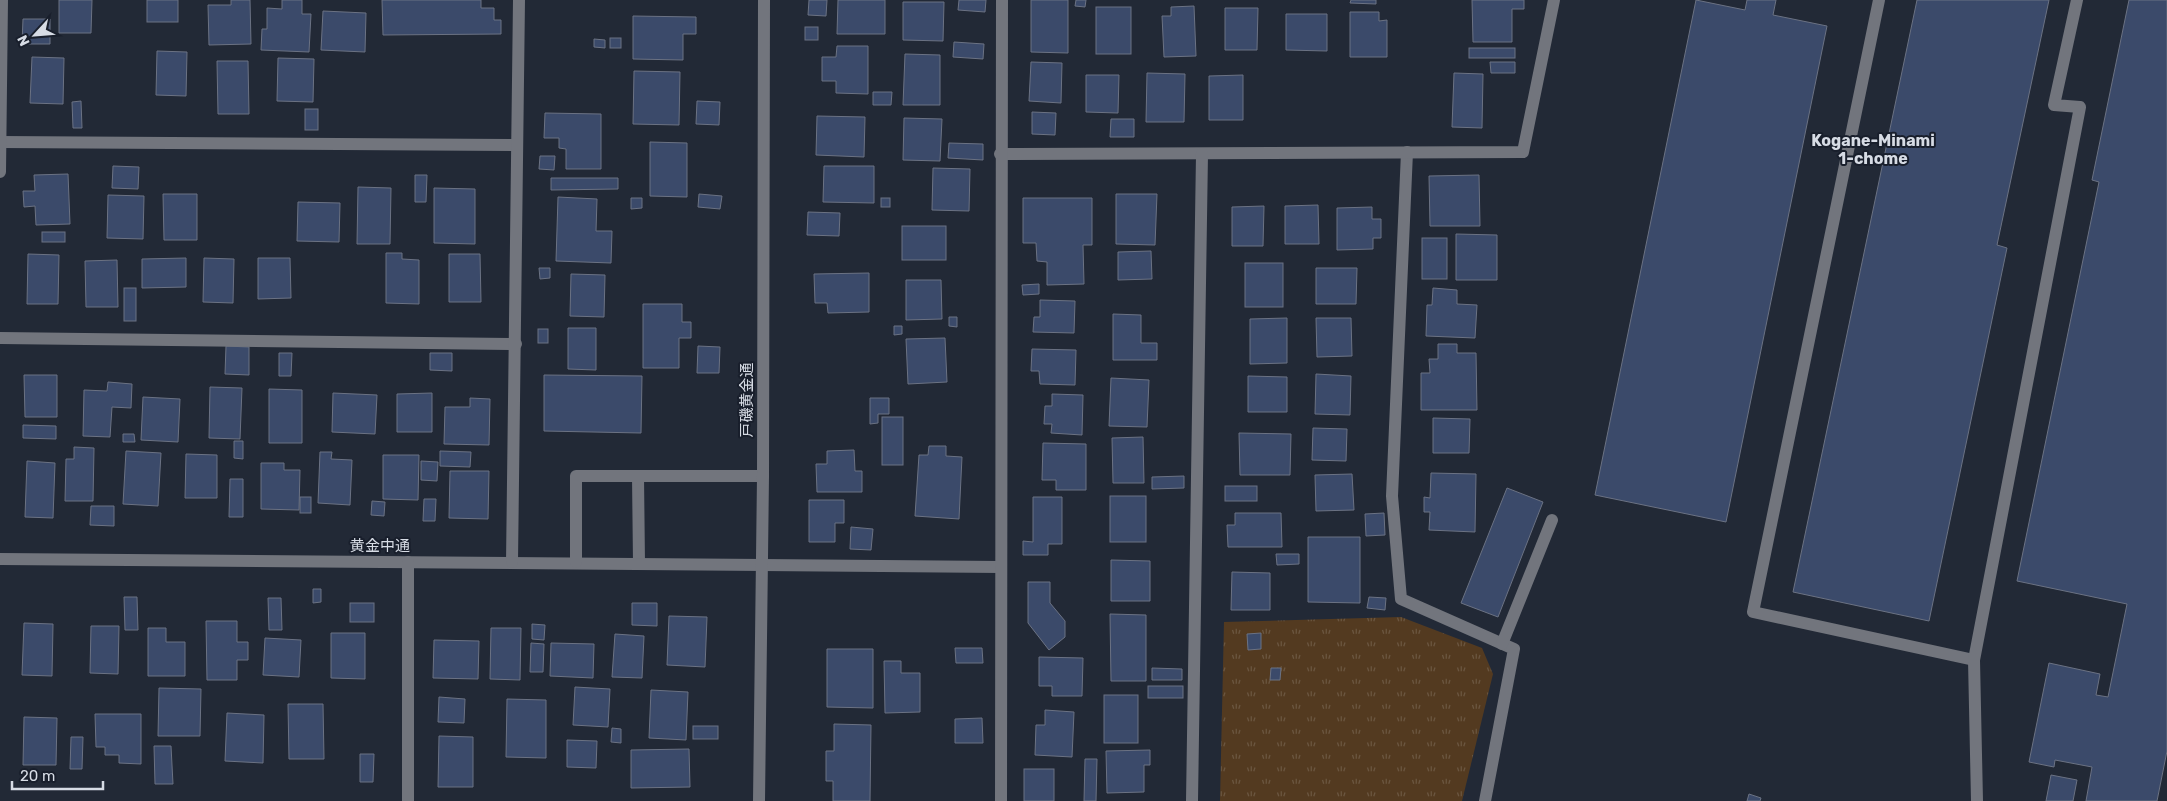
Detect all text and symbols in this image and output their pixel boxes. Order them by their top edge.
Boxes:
north arrow [10,10,60,60]
text: N [14,32,34,49]
district label: Kogane-Minami 1-chome [1811,131,1935,168]
street label: 戸磯黄金通 [738,362,756,438]
street label: 黄金中通 [350,537,410,555]
scale bar [12,758,104,790]
text: 20 m [20,767,55,785]

